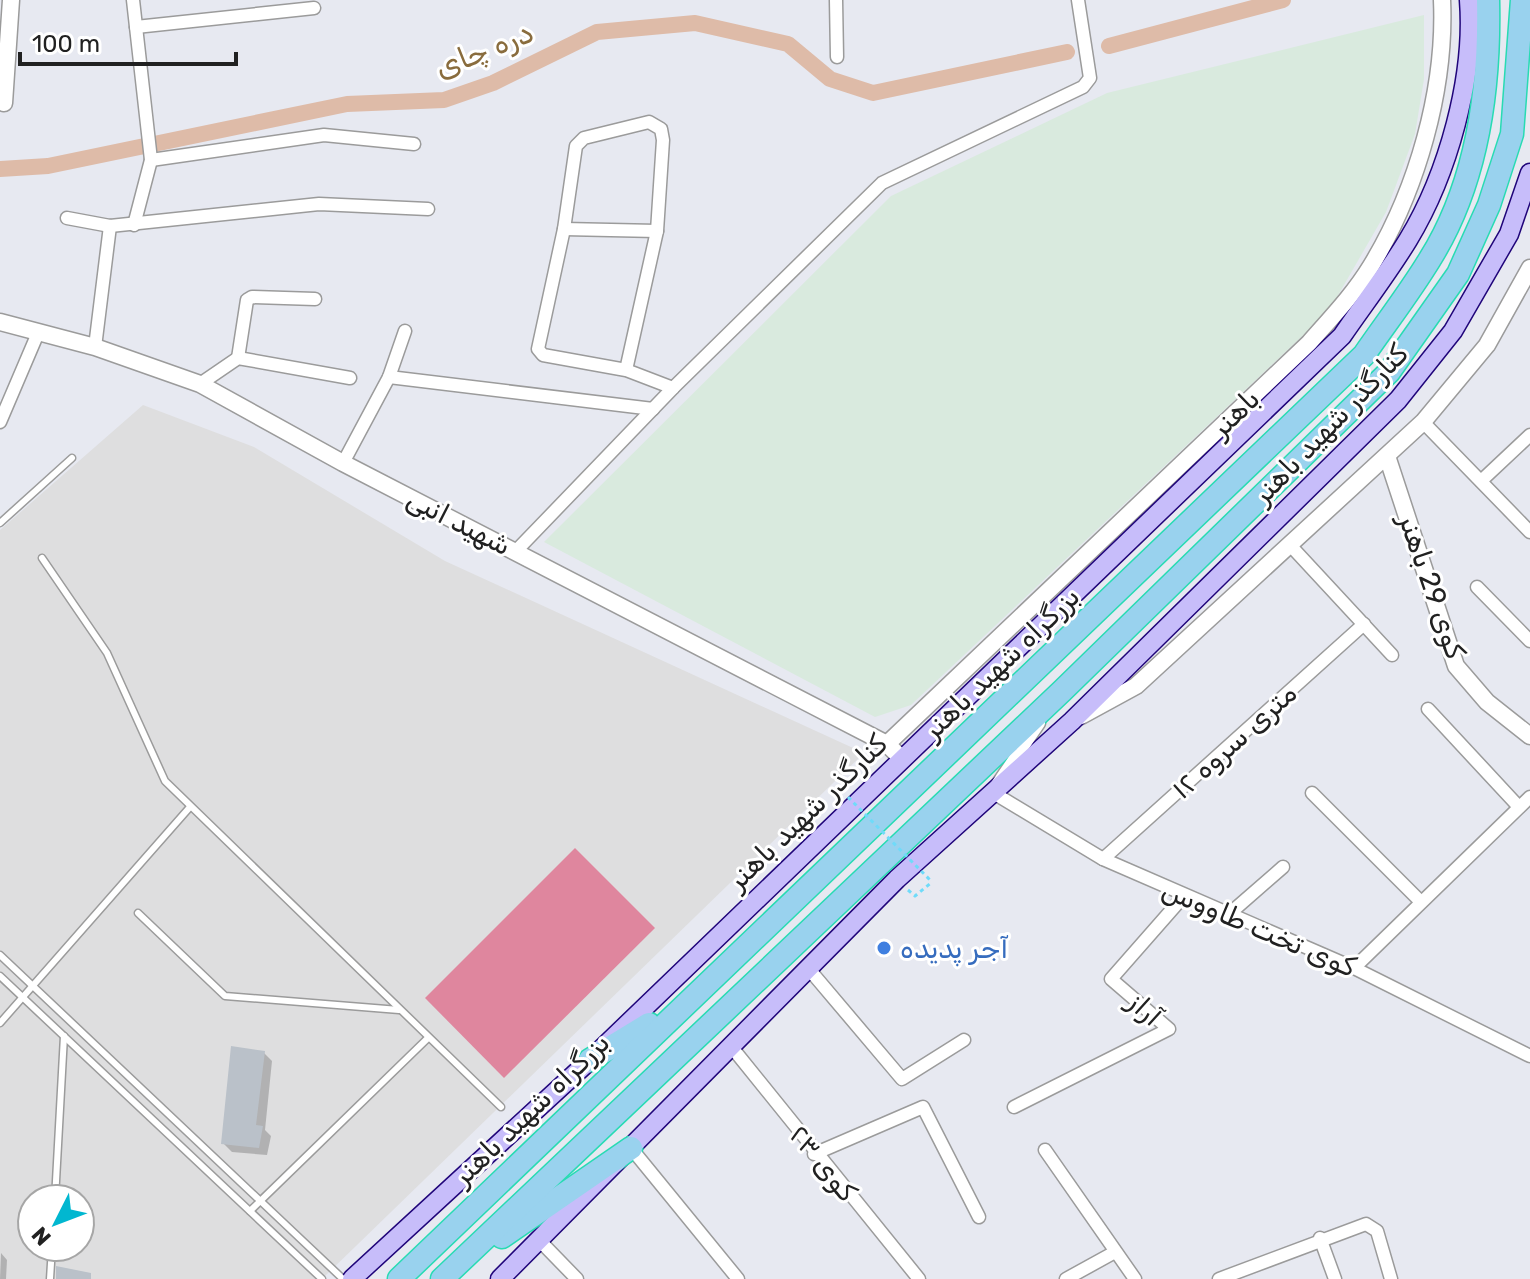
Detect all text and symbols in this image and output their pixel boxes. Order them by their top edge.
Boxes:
water label: دره چای [430,14,538,86]
scale bar [20,16,236,66]
text: 100 m [32,30,100,58]
street label: کنارگذر شهید باهنر [1244,337,1415,512]
street label: باهنر [1202,382,1266,445]
street label: شهید انبی [401,482,517,562]
street label: کوی 29 باهنر [1391,507,1472,663]
street label: بزرگراه شهید باهنر [914,580,1086,748]
street label: ۱۲ متری سروه [1165,676,1303,806]
street label: کنارگذر شهید باهنر [719,727,894,898]
street label: کوی تخت طاووس [1157,872,1361,984]
place label: آجر پدیده [900,932,1008,967]
marker: آجر پدیده [875,939,893,957]
street label: آراز [1120,984,1169,1033]
street label: بزرگراه شهید باهنر [444,1026,616,1194]
street label: کوی ۲۳ [782,1118,864,1208]
north arrow [16,1183,96,1263]
text: N [26,1221,57,1251]

